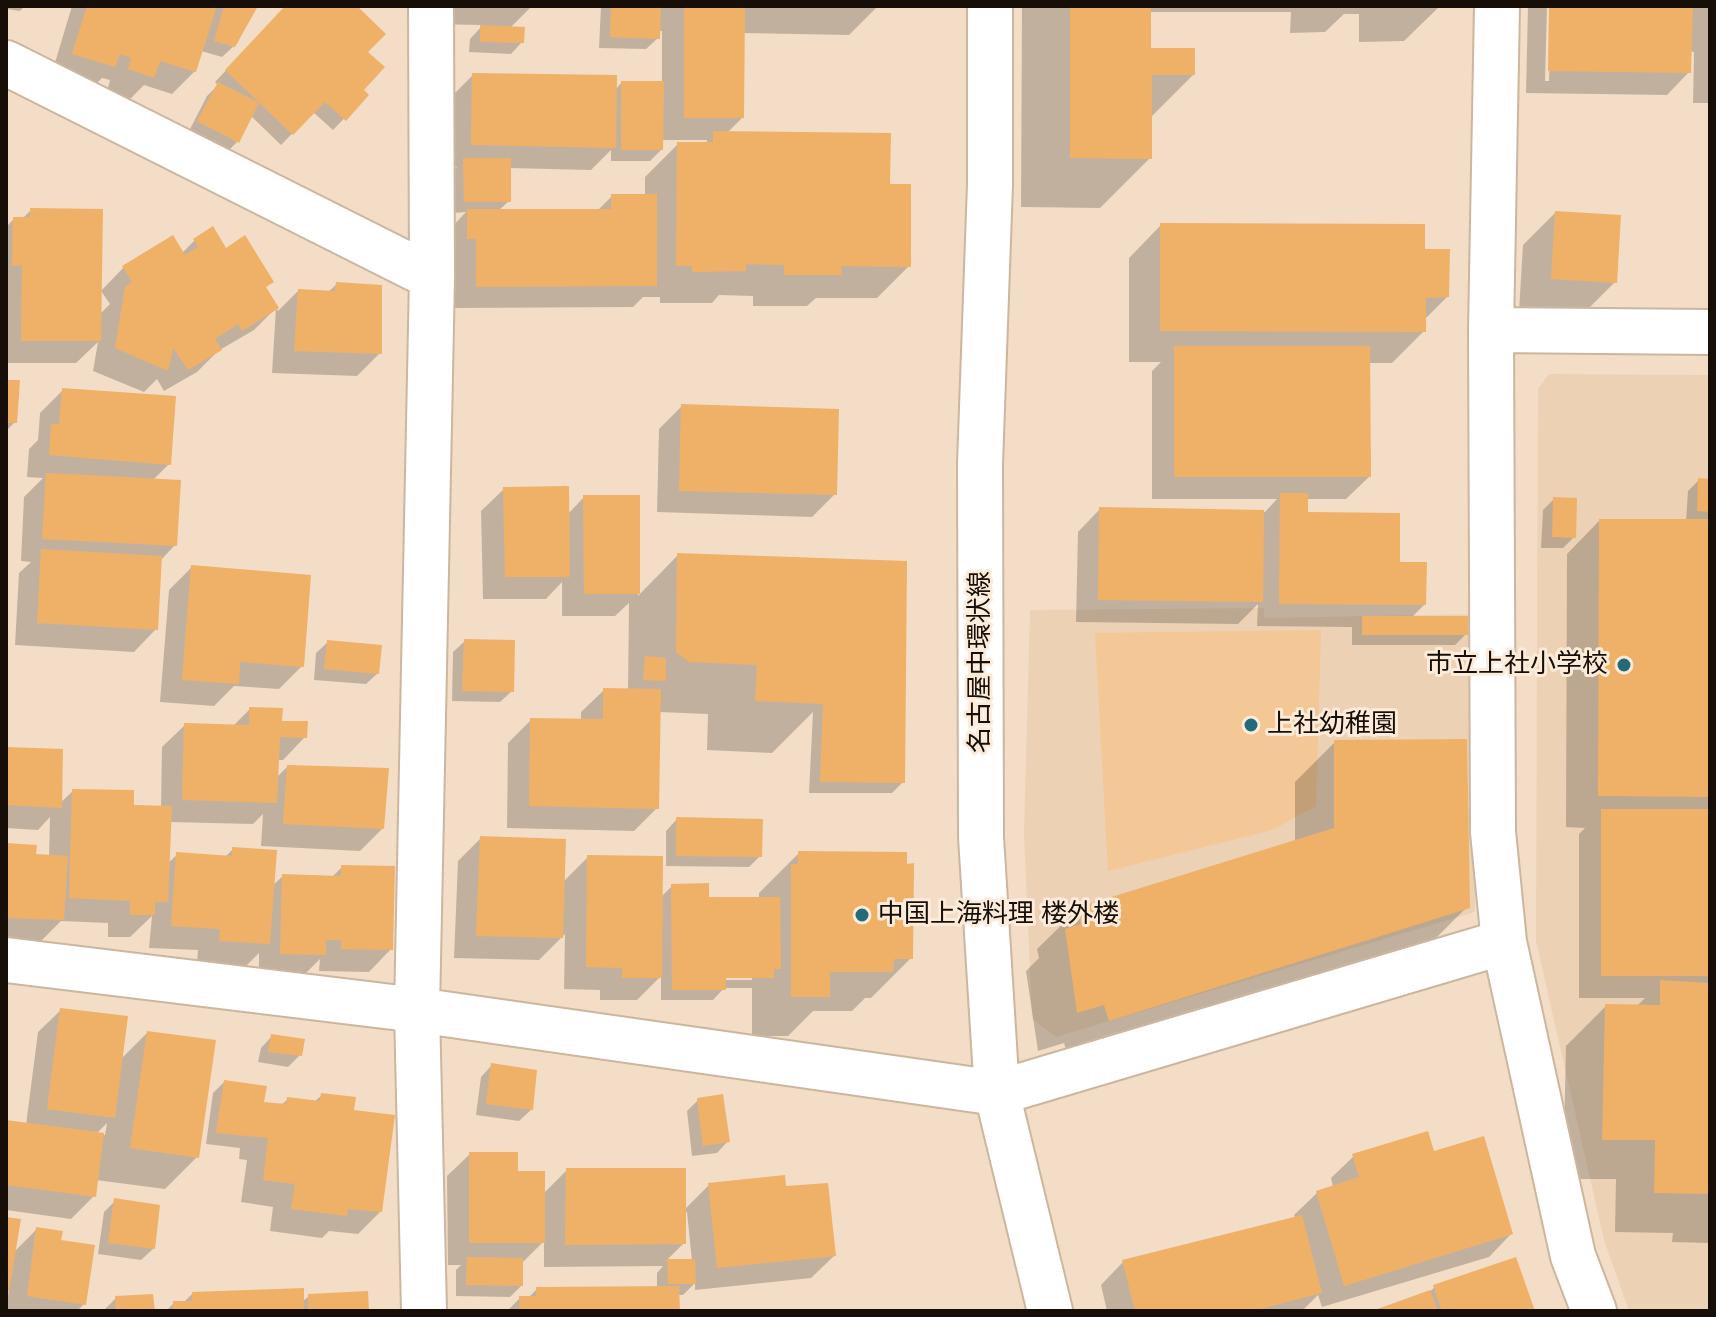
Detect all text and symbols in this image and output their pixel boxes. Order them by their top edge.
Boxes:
street label: 名古屋中環状線 [965,571,997,753]
place label: 市立上社小学校 [1426,649,1608,681]
marker: 市立上社小学校 [1615,656,1633,674]
place label: 上社幼稚園 [1267,709,1397,741]
marker: 上社幼稚園 [1242,716,1260,734]
place label: 中国上海料理 楼外楼 [878,899,1119,931]
marker: 中国上海料理 楼外楼 [853,906,871,924]

